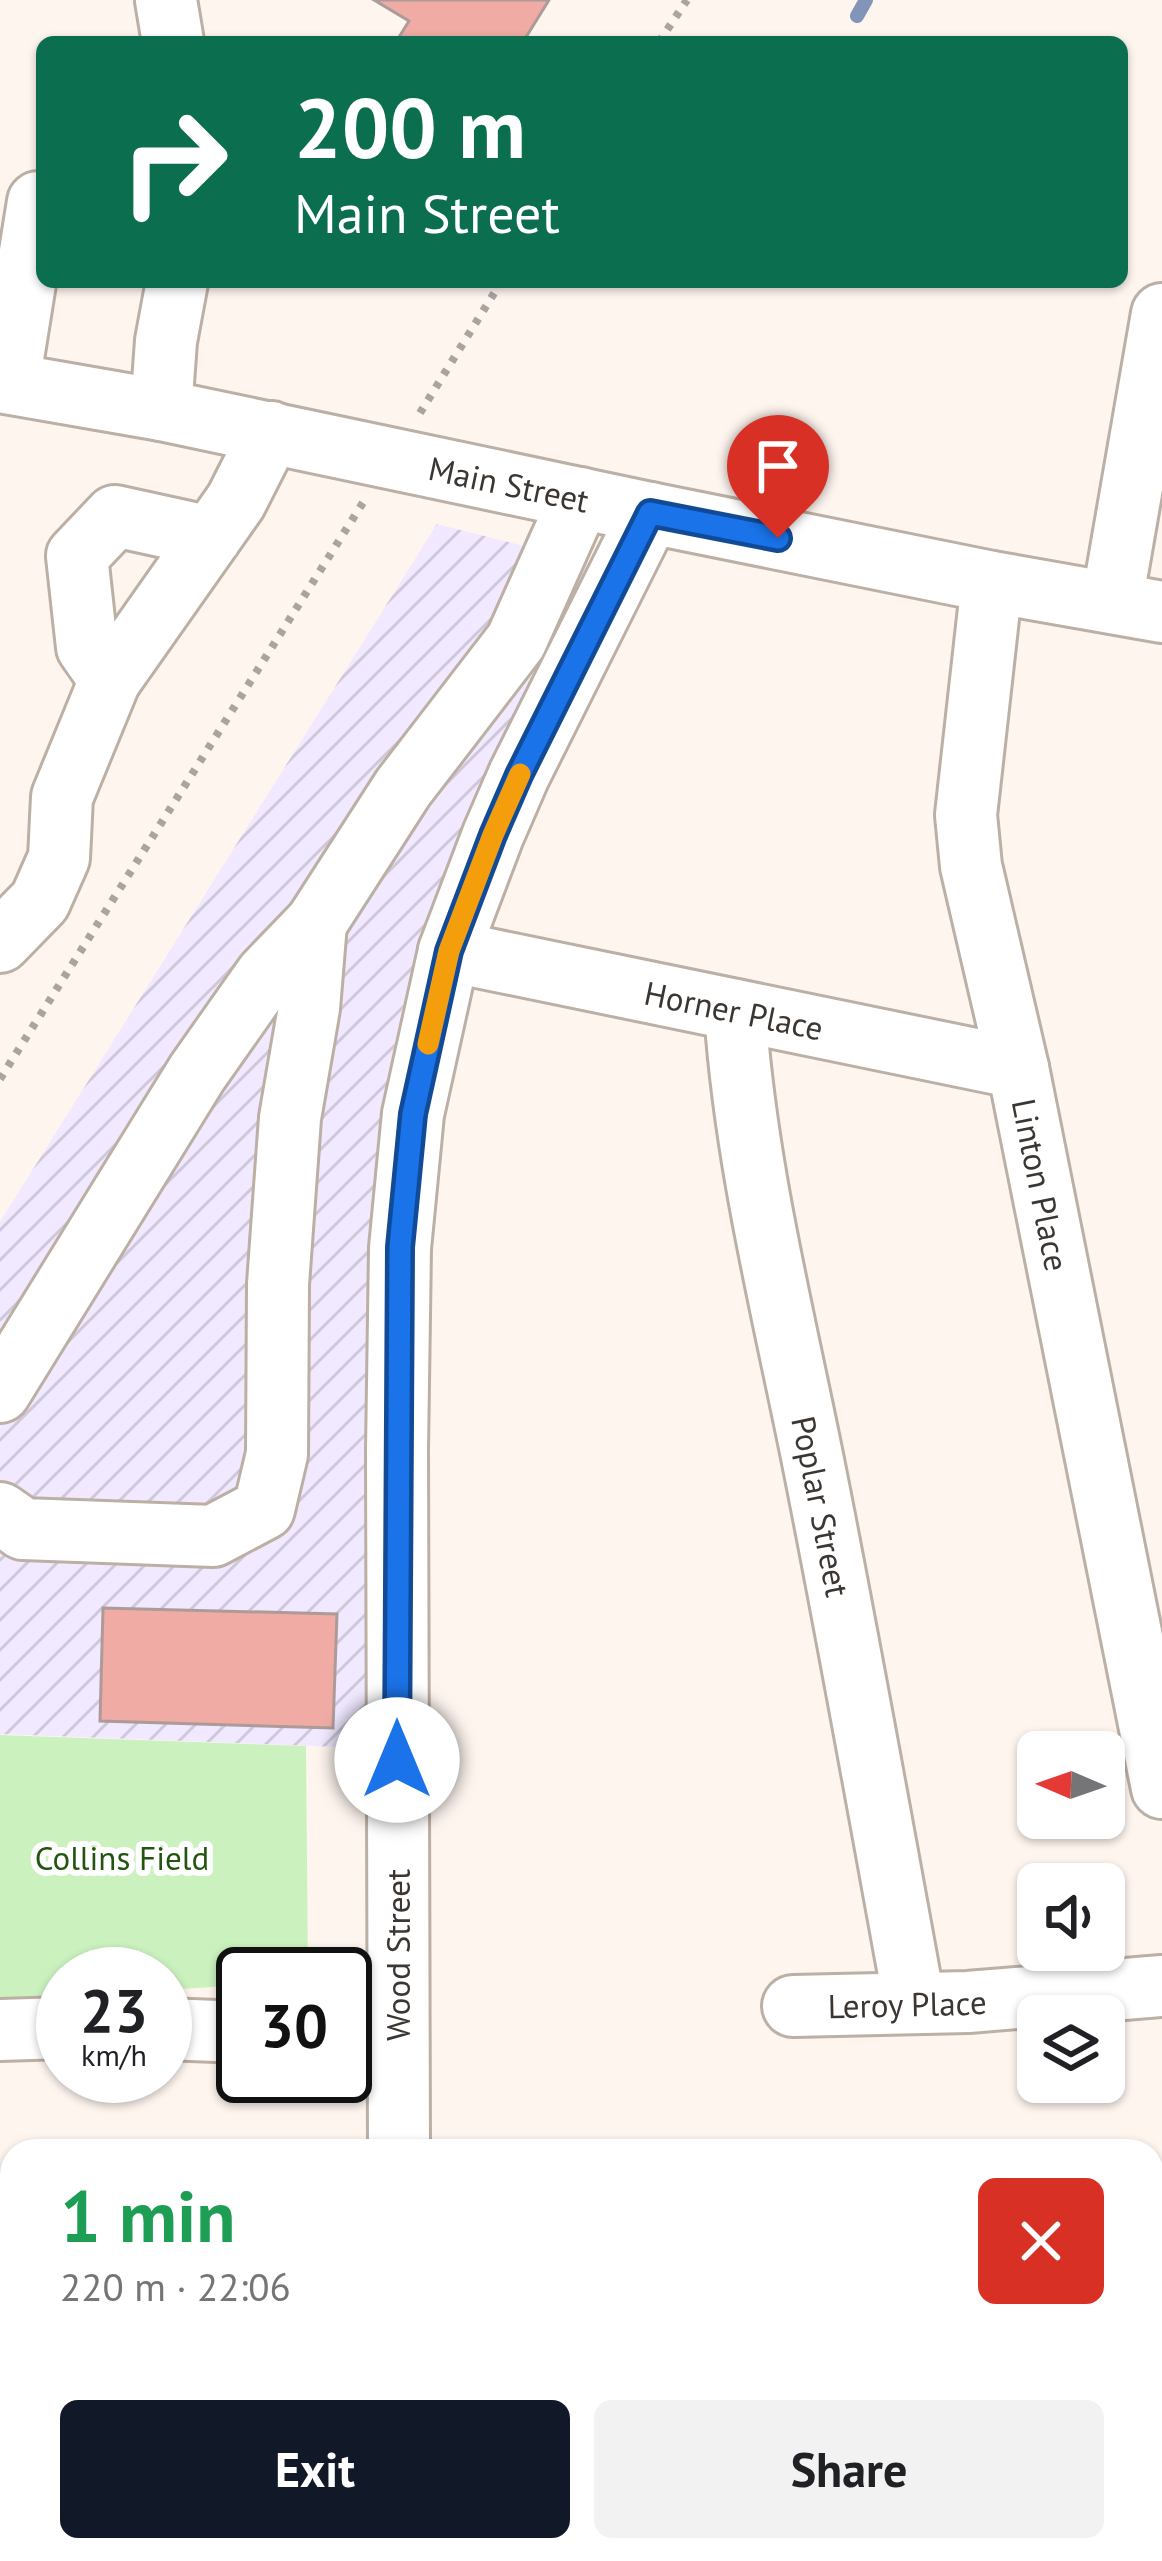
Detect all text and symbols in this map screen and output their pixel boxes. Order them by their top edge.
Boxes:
text: 200 m [294,72,526,181]
icon: right [96,84,252,240]
text: Main Street [294,178,560,248]
pin [727,415,829,538]
icon: arrive [745,433,811,499]
street label: Main Street [425,446,593,521]
street label: Horner Place [641,970,827,1049]
street label: Linton Place [1003,1095,1080,1274]
street label: Poplar Street [783,1412,860,1600]
position arrow [334,1697,460,1823]
north arrow [1017,1731,1125,1839]
map controls [1017,1731,1125,2103]
park label: Collins Field [35,1836,209,1879]
button: sound [1017,1863,1125,1971]
street label: Wood Street [376,1869,419,2041]
speed limit sign: 30 [216,1947,372,2103]
text: 23 [80,1971,148,2049]
street label: Leroy Place [827,1979,988,2027]
button: layers [1017,1995,1125,2103]
text: km/h [81,2035,147,2074]
text: 1 min [60,2169,236,2262]
button: close [978,2178,1104,2304]
text: 220 m · 22:06 [60,2261,291,2312]
button: Exit [60,2400,570,2538]
button: Share [594,2400,1104,2538]

